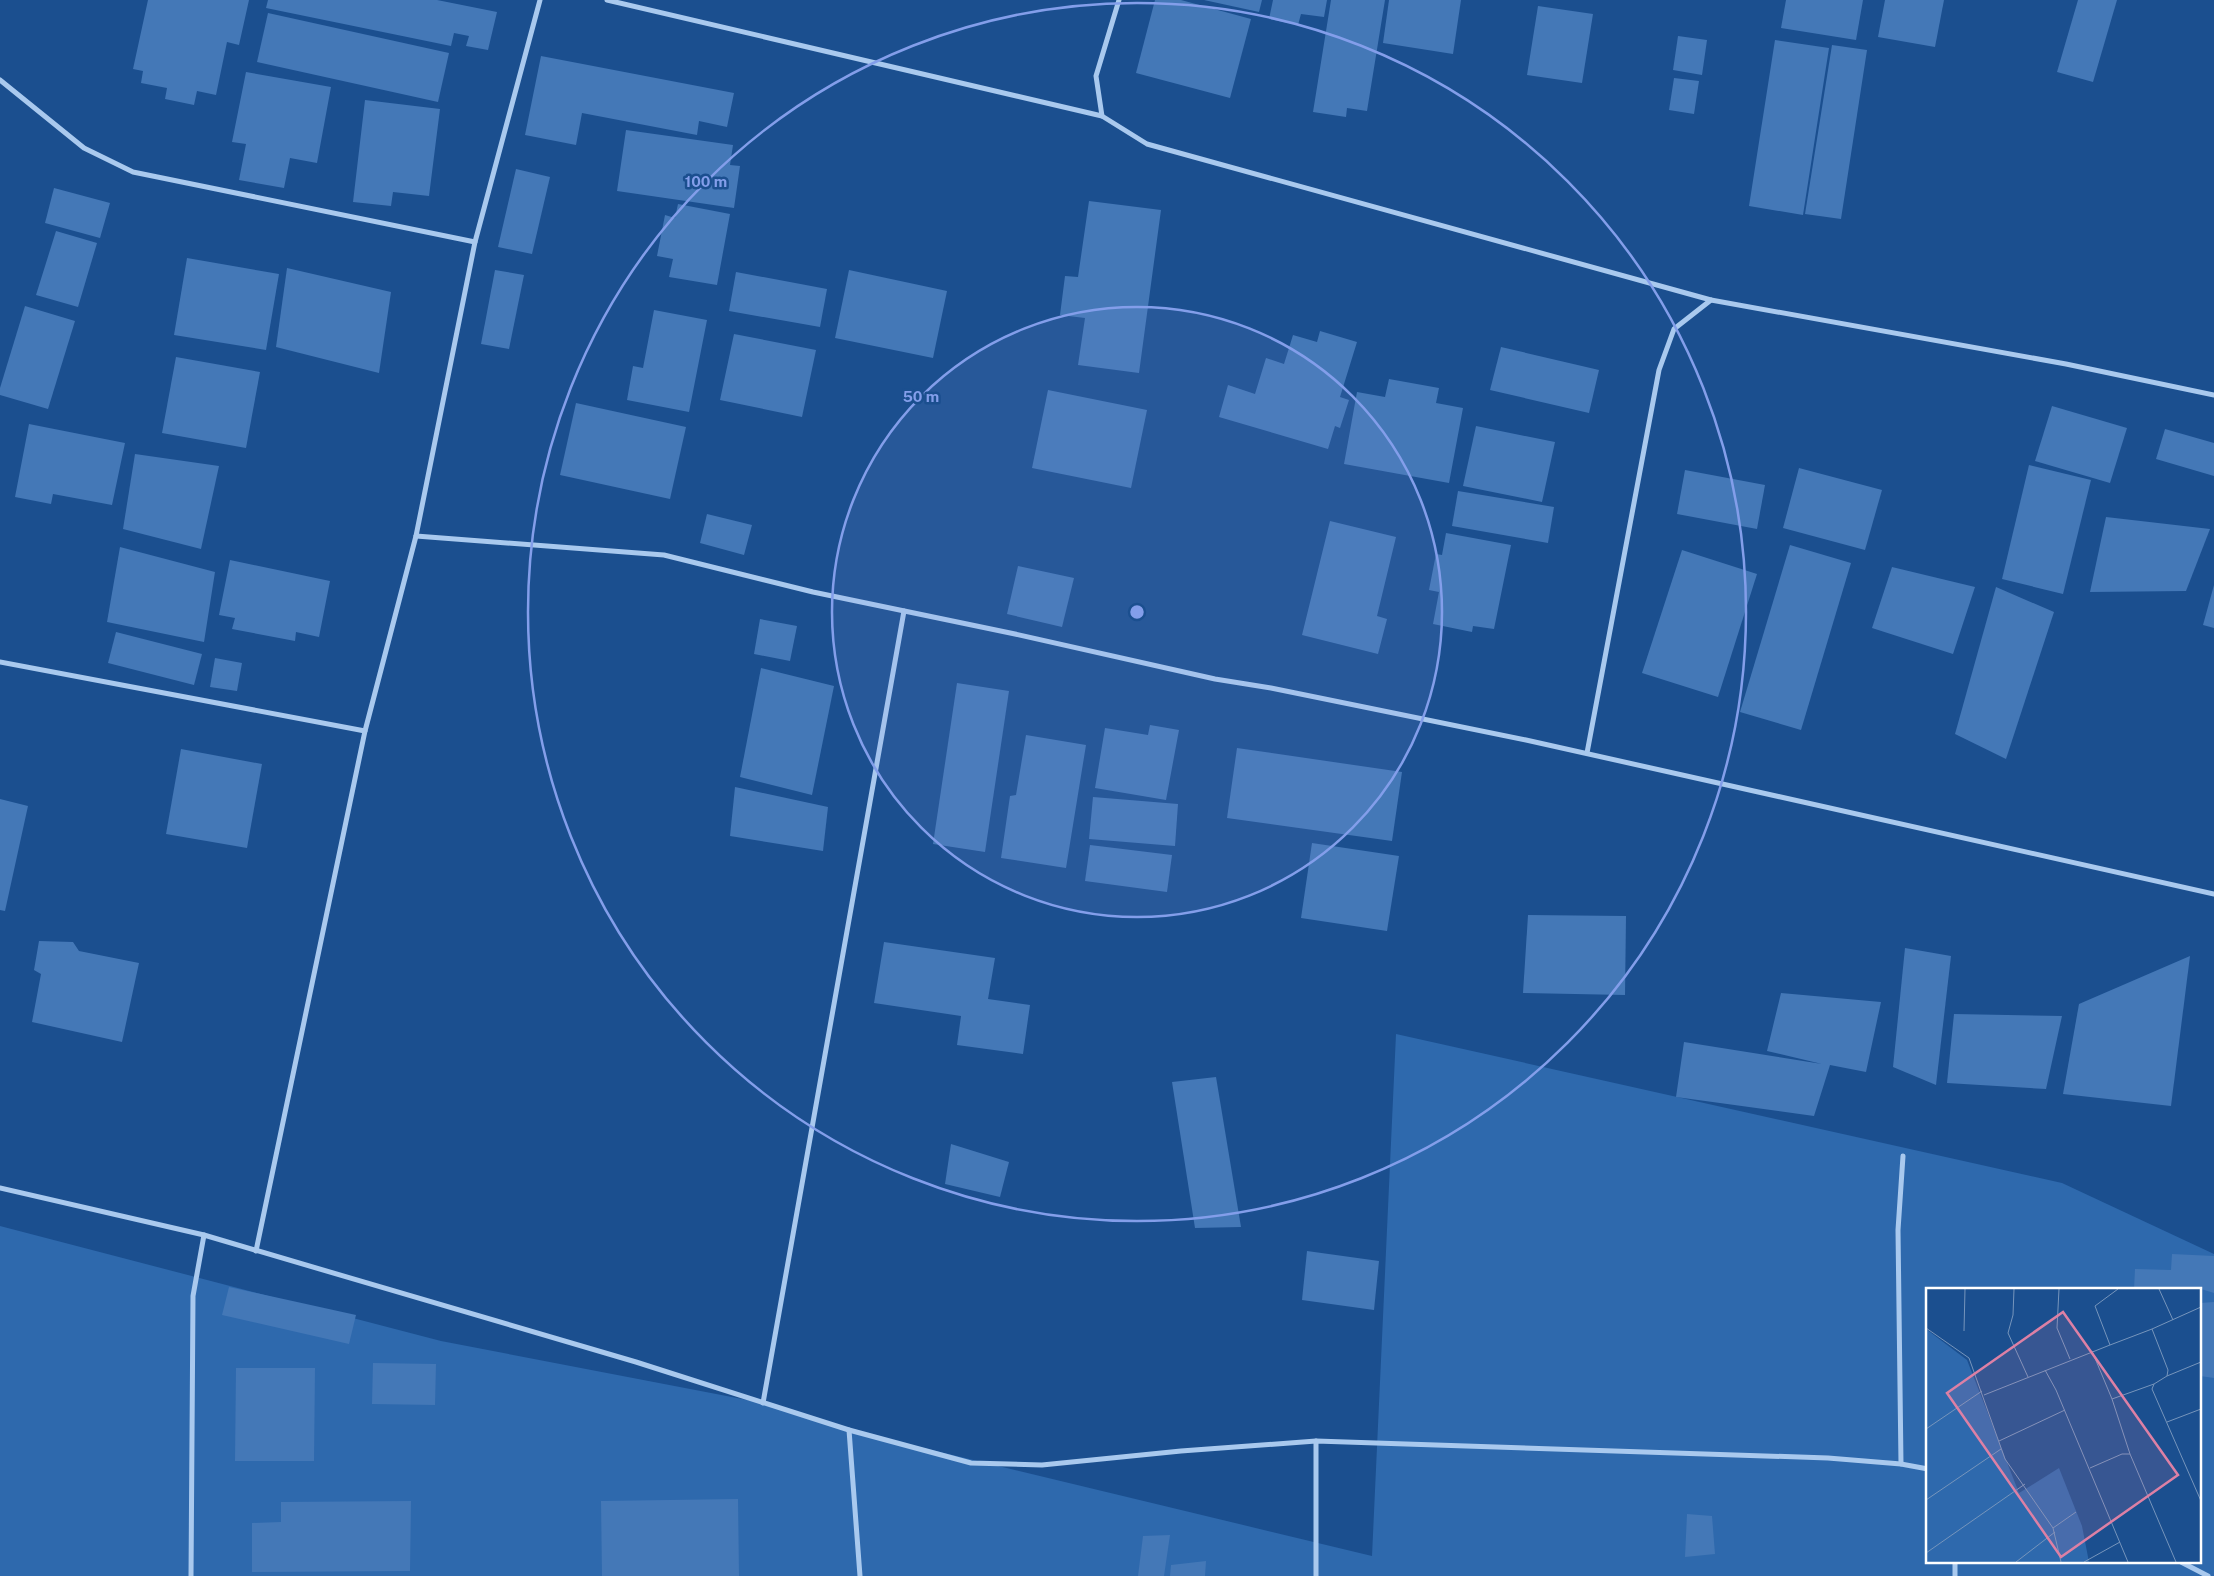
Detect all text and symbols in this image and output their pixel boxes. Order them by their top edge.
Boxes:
text: 100 m [685,173,727,190]
text: 50 m [903,388,939,405]
centre of rings [1128,603,1146,621]
inset map [1926,1288,2202,1564]

